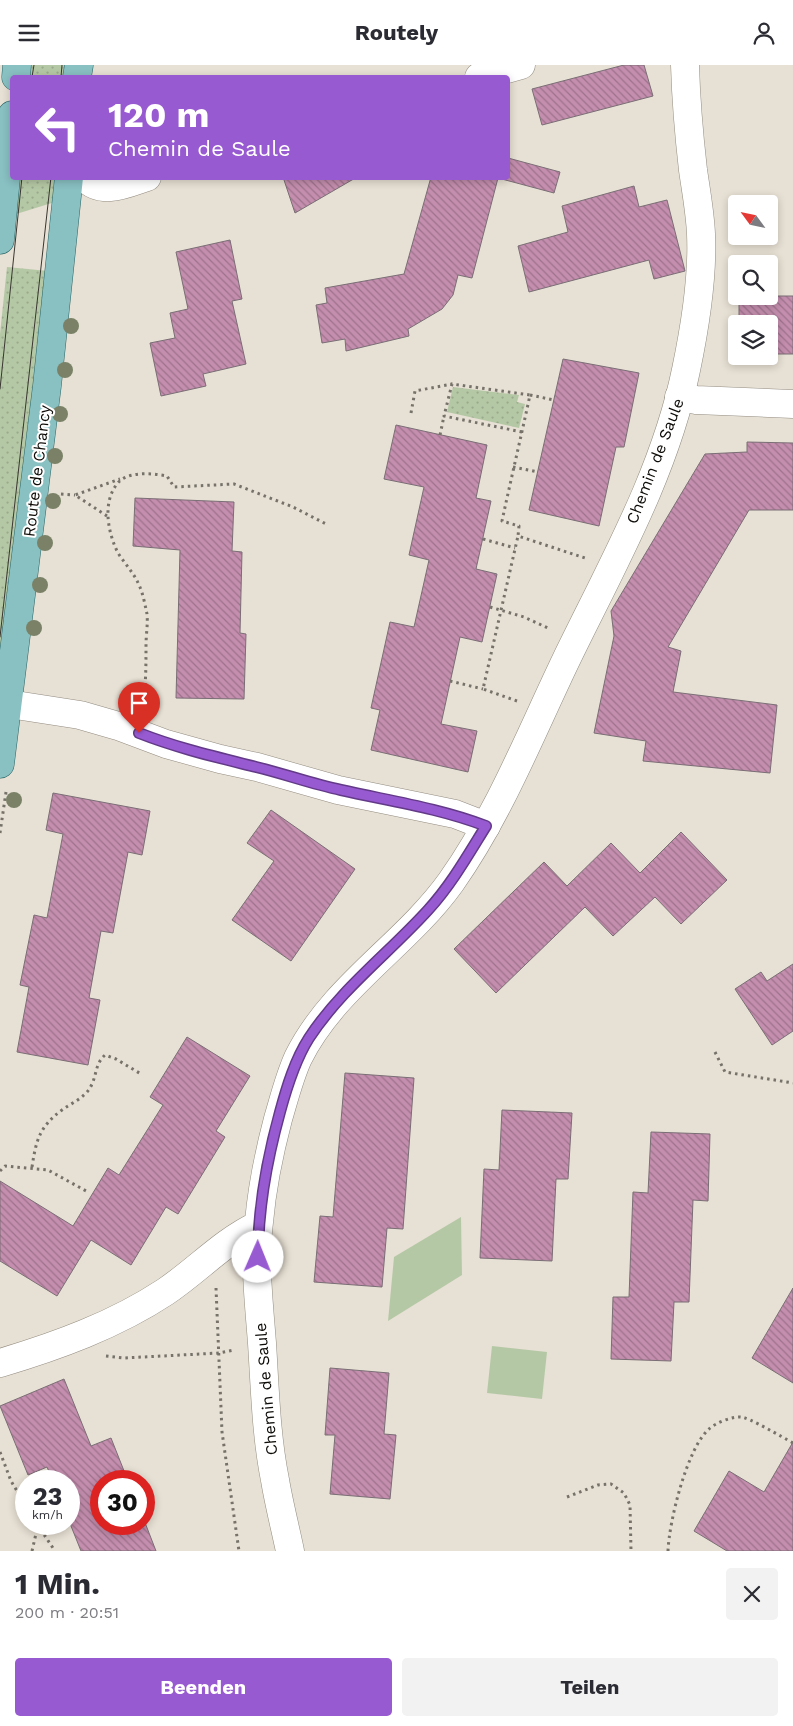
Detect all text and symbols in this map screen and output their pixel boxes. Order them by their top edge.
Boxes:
icon: menu [15,19,43,47]
icon: person [750,19,778,47]
text: Routely [355,20,438,45]
text: 120 m [108,94,209,136]
icon: left [25,95,90,160]
text: Chemin de Saule [108,136,291,161]
north arrow [728,195,778,245]
map controls [728,195,778,365]
button: search [728,255,778,305]
button: layers [728,315,778,365]
street label: Chemin de Saule [622,396,688,526]
street label: Route de Chancy [19,403,55,538]
pin [118,682,160,733]
icon: arrive [125,689,153,717]
position arrow [231,1230,283,1282]
street label: Chemin de Saule [251,1322,281,1456]
speed limit sign: 30 [90,1470,155,1535]
text: 23 [33,1482,62,1511]
text: km/h [32,1508,63,1522]
text: 1 Min. [15,1566,100,1601]
button: close [726,1568,778,1620]
text: 200 m · 20:51 [15,1603,119,1622]
button: Beenden [15,1658,392,1716]
button: Teilen [402,1658,778,1716]

